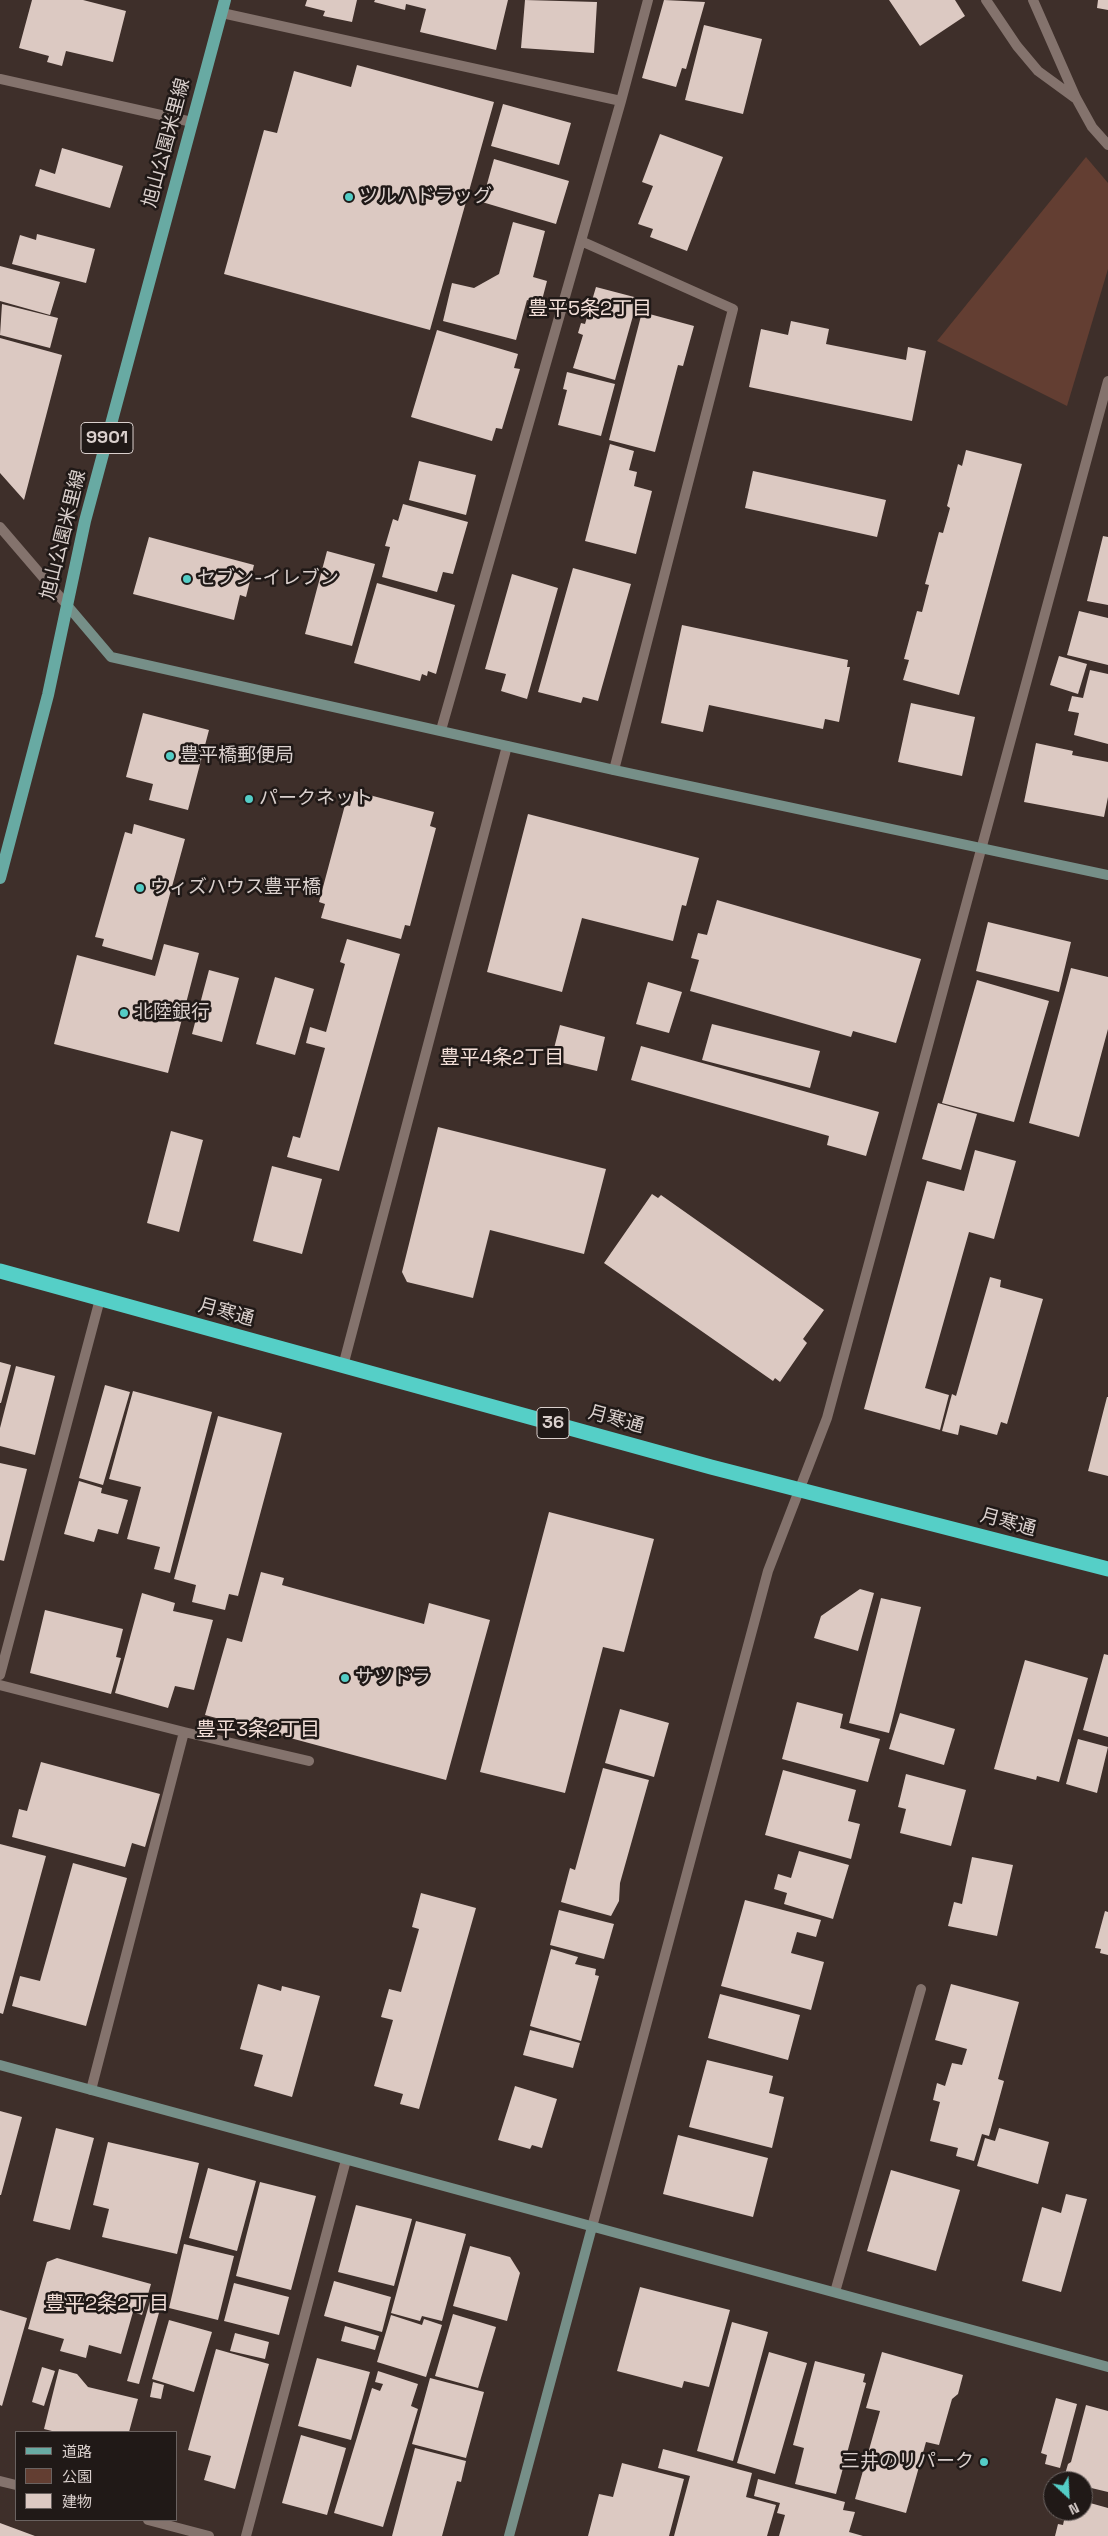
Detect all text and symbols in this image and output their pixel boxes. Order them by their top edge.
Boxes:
street label: 旭山公園米里線 [139,76,195,210]
place label: ツルハドラッグ [359,186,492,208]
marker: ツルハドラッグ [343,191,355,203]
district label: 豊平5条2丁目 [528,298,652,322]
road number: 9901 [81,422,133,453]
street label: 旭山公園米里線 [37,468,91,602]
place label: セブン-イレブン [197,568,339,590]
marker: セブン-イレブン [181,573,193,585]
place label: 豊平橋郵便局 [180,745,294,767]
marker: 豊平橋郵便局 [164,750,176,762]
place label: パークネット [259,788,373,810]
marker: パークネット [243,793,255,805]
place label: ウィズハウス豊平橋 [150,877,321,899]
marker: ウィズハウス豊平橋 [134,882,146,894]
place label: 北陸銀行 [134,1002,210,1024]
marker: 北陸銀行 [118,1007,130,1019]
district label: 豊平4条2丁目 [440,1047,564,1071]
street label: 月寒通 [196,1295,256,1331]
street label: 月寒通 [586,1402,646,1438]
road number: 36 [537,1408,569,1439]
street label: 月寒通 [978,1505,1038,1541]
place label: サツドラ [355,1667,431,1689]
marker: サツドラ [339,1672,351,1684]
district label: 豊平3条2丁目 [196,1719,320,1743]
district label: 豊平2条2丁目 [45,2293,169,2317]
legend [15,2431,178,2521]
text: 道路 [62,2442,92,2461]
place label: 三井のリパーク [841,2451,974,2473]
marker: 三井のリパーク [978,2456,990,2468]
text: 公園 [62,2467,92,2486]
north arrow [1043,2471,1093,2521]
text: 建物 [62,2492,92,2511]
text: N [1066,2499,1082,2519]

